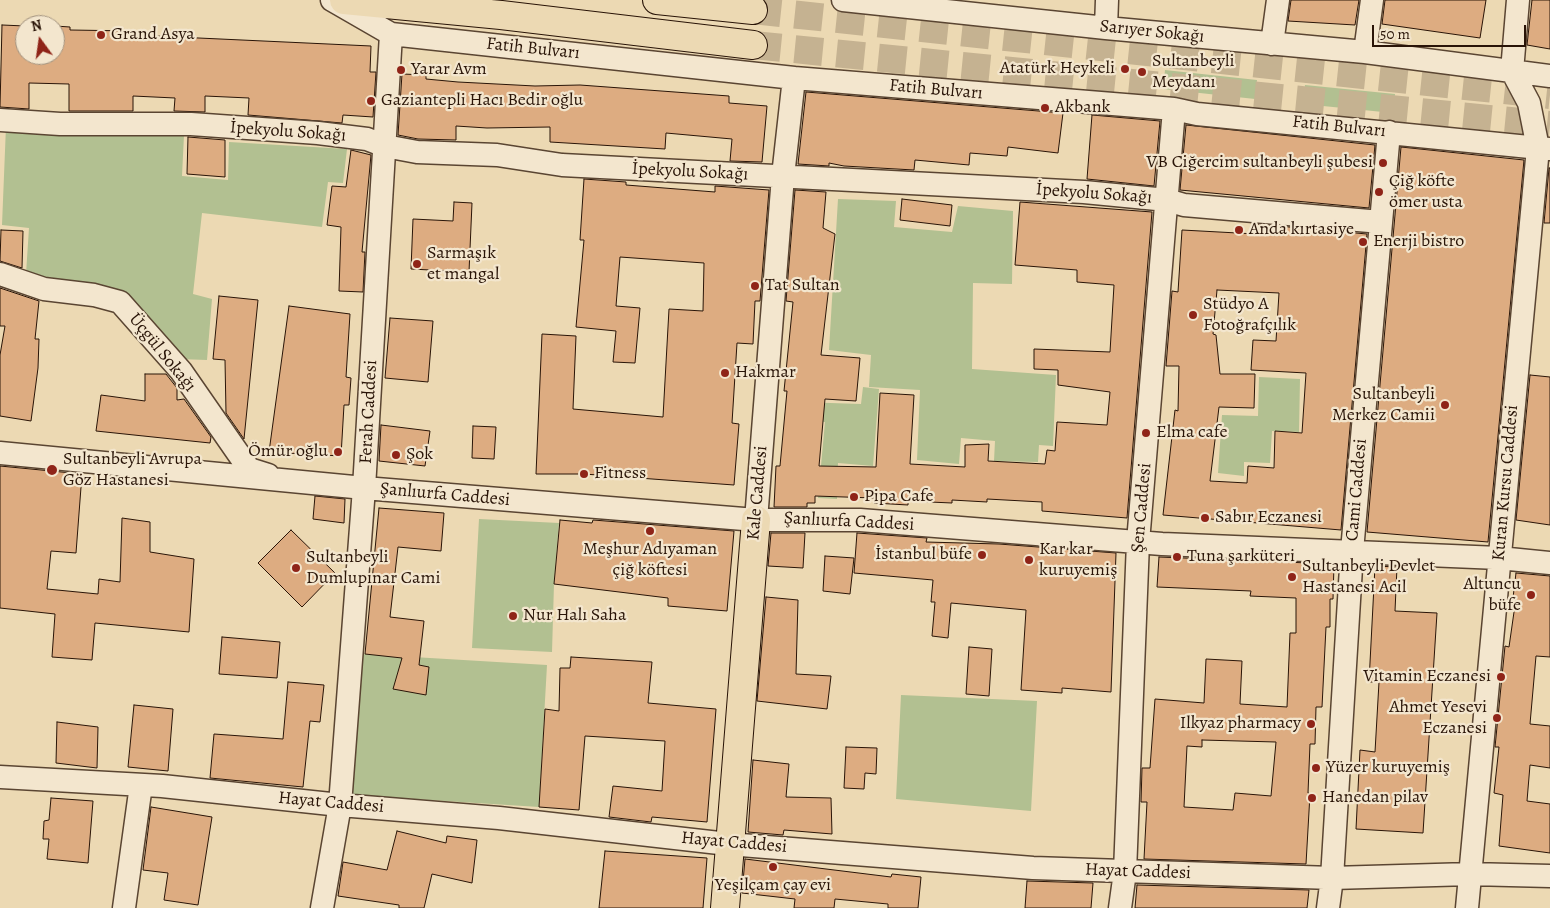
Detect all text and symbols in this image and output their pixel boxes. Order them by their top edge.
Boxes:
north arrow [15,15,65,65]
text: N [29,15,44,36]
scale bar [1375,15,1529,47]
street label: Sarıyer Sokağı [1099,16,1205,48]
place label: Grand Asya [111,24,195,46]
text: 50 m [1380,24,1410,44]
marker: Grand Asya [95,29,107,41]
street label: Fatih Bulvarı [485,33,581,65]
place label: Sultanbeyli Meydanı [1152,51,1235,94]
place label: Atatürk Heykeli [1000,58,1115,80]
place label: Yarar Avm [411,59,487,81]
marker: Atatürk Heykeli [1119,63,1131,75]
marker: Yarar Avm [395,64,407,76]
marker: Sultanbeyli Meydanı [1136,66,1148,78]
street label: Fatih Bulvarı [888,75,984,105]
place label: Gaziantepli Hacı Bedir oğlu [381,90,583,112]
marker: Gaziantepli Hacı Bedir oğlu [365,95,377,107]
place label: Akbank [1055,97,1110,119]
marker: Akbank [1039,102,1051,114]
street label: Fatih Bulvarı [1291,111,1387,143]
street label: İpekyolu Sokağı [229,117,347,147]
place label: VB Ciğercim sultanbeyli şubesi [1146,152,1373,174]
marker: VB Ciğercim sultanbeyli şubesi [1377,157,1389,169]
street label: İpekyolu Sokağı [631,158,749,186]
place label: Çiğ köfte ömer usta [1389,171,1463,213]
street label: İpekyolu Sokağı [1035,179,1153,209]
marker: Çiğ köfte ömer usta [1373,186,1385,198]
place label: Anda kırtasiye [1249,219,1354,241]
marker: Anda kırtasiye [1233,224,1245,236]
place label: Enerji bistro [1373,231,1464,253]
marker: Enerji bistro [1357,236,1369,248]
place label: Sarmaşık et mangal [427,243,499,286]
marker: Sarmaşık et mangal [411,258,423,270]
place label: Tat Sultan [765,275,840,297]
marker: Tat Sultan [749,280,761,292]
place label: Stüdyo A Fotoğrafçılık [1203,294,1296,336]
street label: Üçgül Sokağı [124,309,200,397]
marker: Stüdyo A Fotoğrafçılık [1187,309,1199,321]
street label: Ferah Caddesi [355,359,383,465]
place label: Hakmar [735,362,796,384]
marker: Hakmar [719,367,731,379]
place label: Sultanbeyli Merkez Camii [1332,384,1435,426]
marker: Sultanbeyli Merkez Camii [1439,399,1451,411]
street label: Kuran Kursu Caddesi [1488,404,1524,562]
place label: Elma cafe [1156,422,1227,444]
marker: Elma cafe [1140,427,1152,439]
street label: Cami Caddesi [1342,438,1372,542]
place label: Ömür oğlu [248,441,328,463]
place label: Şok [406,444,433,466]
street label: Kale Caddesi [743,445,773,541]
marker: Ömür oğlu [332,446,344,458]
place label: Sultanbeyli Avrupa Göz Hastanesi [63,449,202,492]
marker: Şok [390,449,402,461]
street label: Şen Caddesi [1127,462,1157,554]
marker: Sultanbeyli Avrupa Göz Hastanesi [45,463,59,477]
place label: Fitness [594,463,646,485]
marker: Fitness [578,468,590,480]
street label: Şanlıurfa Caddesi [379,479,511,511]
place label: Pipa Cafe [864,486,934,508]
marker: Pipa Cafe [848,491,860,503]
place label: Sabır Eczanesi [1215,507,1322,529]
street label: Şanlıurfa Caddesi [783,508,915,536]
marker: Sabır Eczanesi [1199,512,1211,524]
marker: Meşhur Adıyaman çiğ köftesi [644,525,656,537]
place label: Meşhur Adıyaman çiğ köftesi [583,539,717,582]
place label: Kar kar kuruyemiş [1039,539,1117,582]
place label: İstanbul büfe [875,544,972,566]
place label: Tuna şarküteri [1187,546,1295,568]
place label: Sultanbeyli Dumlupınar Cami [306,547,440,590]
marker: İstanbul büfe [976,549,988,561]
marker: Tuna şarküteri [1171,551,1183,563]
marker: Kar kar kuruyemiş [1023,554,1035,566]
place label: Sultanbeyli Devlet Hastanesi Acil [1302,556,1435,598]
marker: Sultanbeyli Dumlupınar Cami [290,562,302,574]
marker: Sultanbeyli Devlet Hastanesi Acil [1286,571,1298,583]
place label: Altuncu büfe [1464,574,1521,616]
marker: Altuncu büfe [1525,589,1537,601]
place label: Nur Halı Saha [523,605,626,627]
marker: Nur Halı Saha [507,610,519,622]
place label: Vitamin Eczanesi [1363,666,1491,688]
marker: Vitamin Eczanesi [1495,671,1507,683]
place label: Ahmet Yesevi Eczanesi [1389,697,1487,740]
marker: Ahmet Yesevi Eczanesi [1491,712,1503,724]
place label: Ilkyaz pharmacy [1180,713,1301,735]
marker: Ilkyaz pharmacy [1305,718,1317,730]
place label: Yüzer kuruyemiş [1326,757,1450,779]
marker: Yüzer kuruyemiş [1310,762,1322,774]
place label: Hanedan pilav [1322,787,1428,809]
street label: Hayat Caddesi [277,788,385,818]
marker: Hanedan pilav [1306,792,1318,804]
street label: Hayat Caddesi [680,828,788,858]
street label: Hayat Caddesi [1085,859,1191,885]
marker: Yeşilçam çay evi [767,861,779,873]
place label: Yeşilçam çay evi [715,875,831,897]

